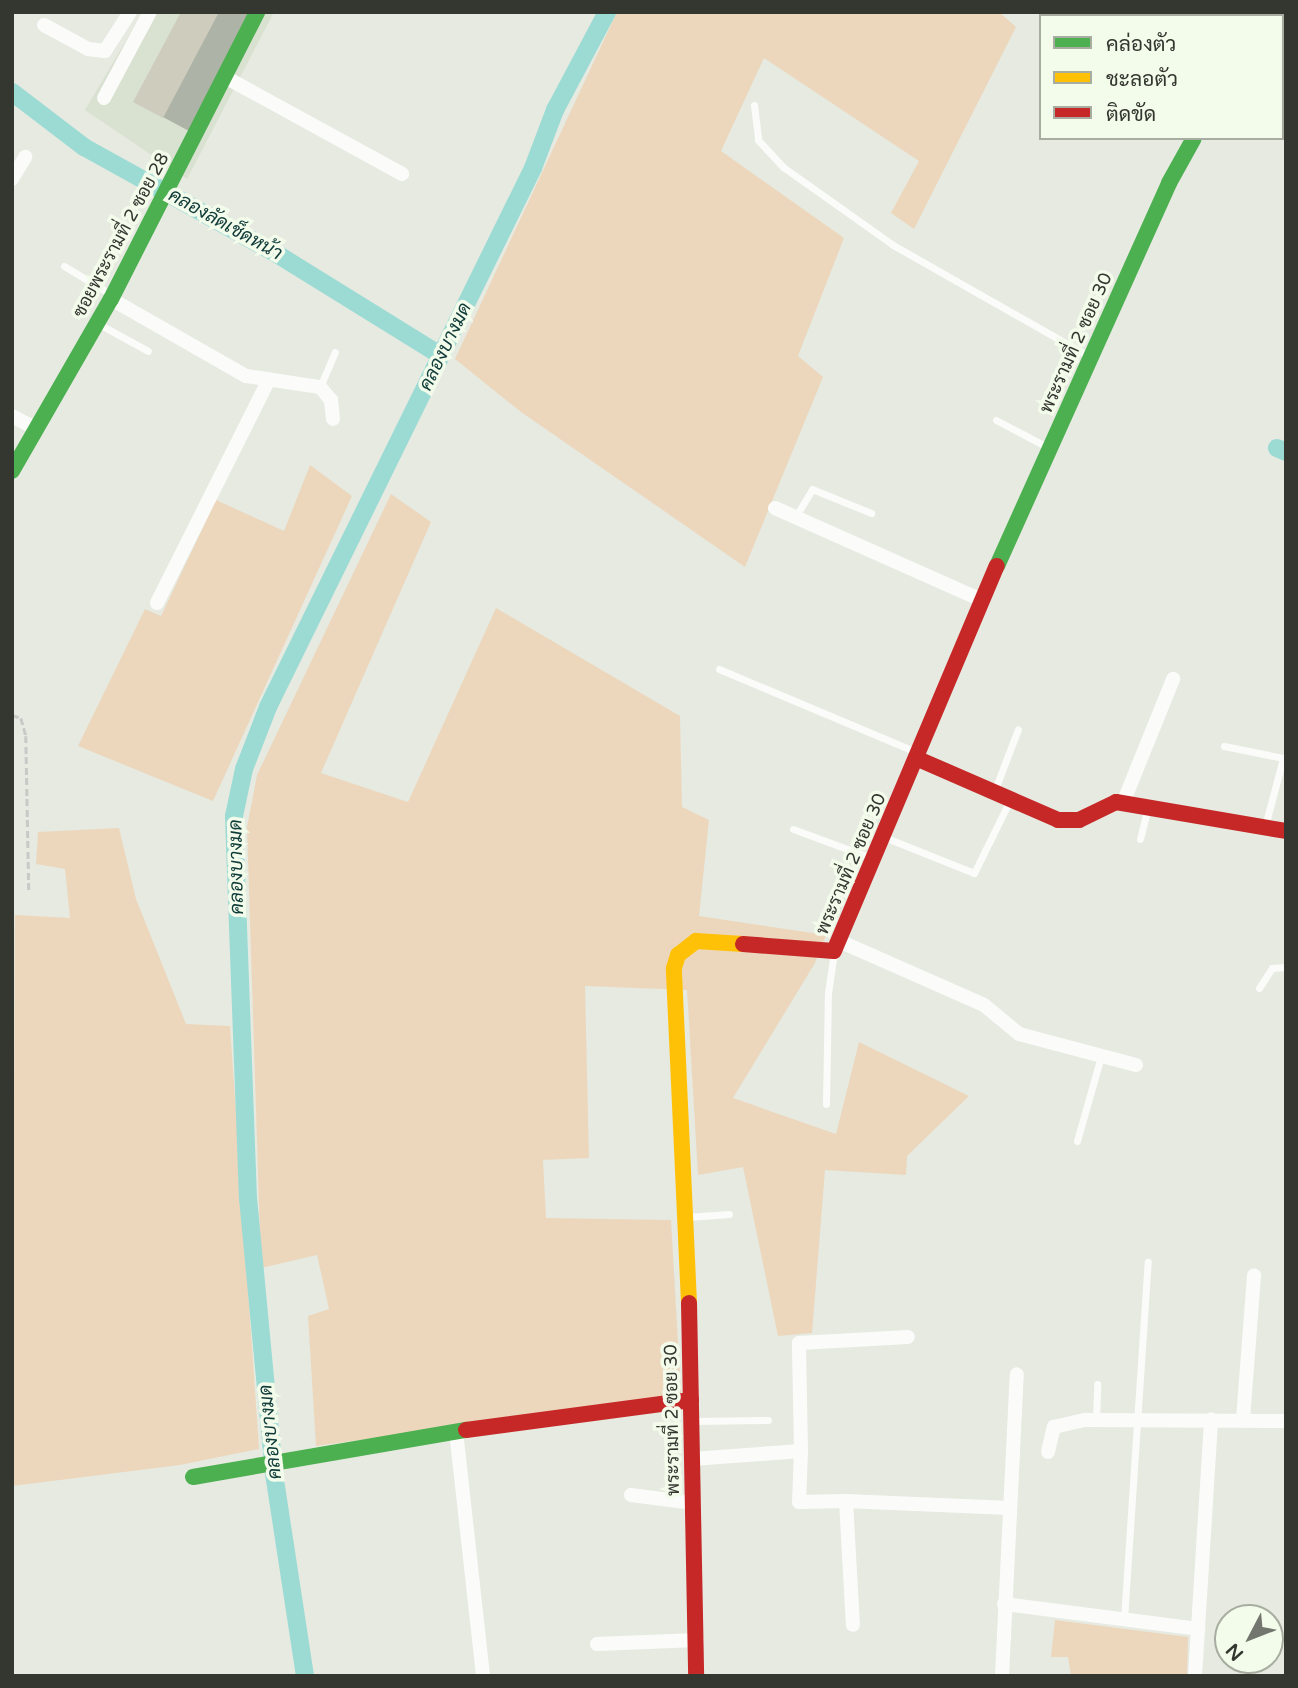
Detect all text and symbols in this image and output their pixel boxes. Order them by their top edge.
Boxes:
legend [1039,14,1284,140]
text: คล่องตัว [1106,32,1176,57]
text: ชะลอตัว [1106,67,1178,92]
text: ติดขัด [1106,102,1156,127]
street label: ซอยพระรามที่ 2 ซอย 28 [68,149,174,321]
water label: คลองลัดเช็ดหน้า [164,184,286,266]
street label: พระรามที่ 2 ซอย 30 [1035,269,1117,417]
water label: คลองบางมด [415,299,477,395]
street label: พระรามที่ 2 ซอย 30 [811,790,891,938]
water label: คลองบางมด [225,819,249,915]
street label: พระรามที่ 2 ซอย 30 [660,1344,684,1496]
water label: คลองบางมด [255,1383,287,1481]
north arrow [1214,1604,1284,1674]
text: N [1222,1639,1248,1665]

